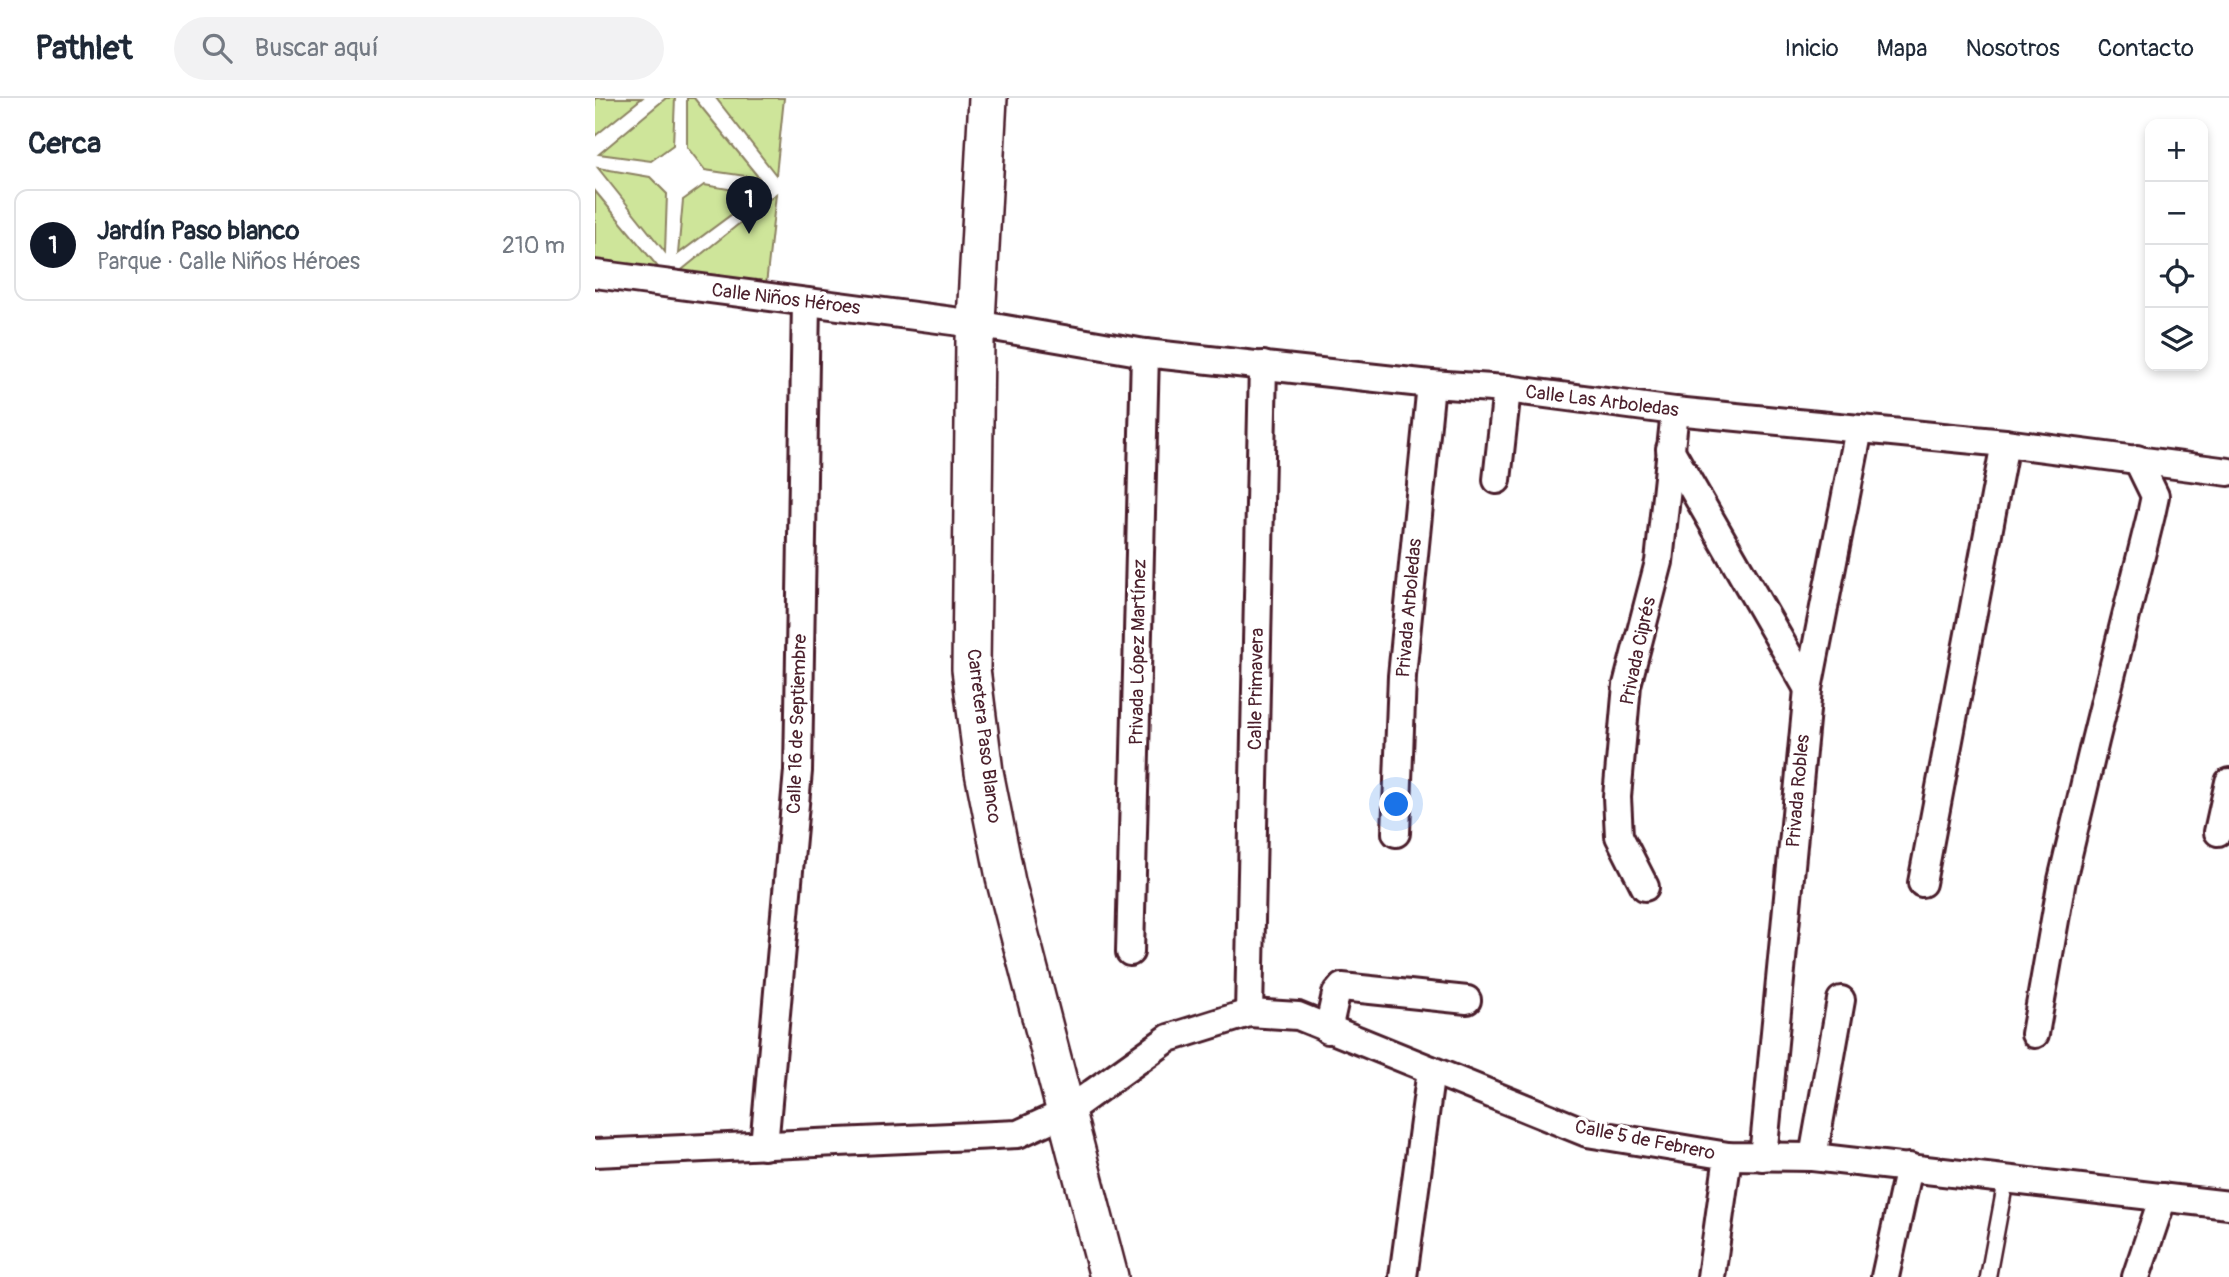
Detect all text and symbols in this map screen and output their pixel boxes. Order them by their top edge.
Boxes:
search box [174,17,664,80]
text: Pathlet [35,28,132,69]
icon: search [198,29,236,67]
text: Buscar aquí [254,32,379,64]
text: Inicio [1785,34,1839,63]
text: Mapa [1877,34,1928,63]
text: Nosotros [1966,34,2060,63]
text: Contacto [2098,34,2194,63]
map controls [2145,119,2208,371]
button: + [2145,119,2208,182]
text: Cerca [28,125,101,162]
pin: 1 [726,176,772,234]
button: − [2145,182,2208,245]
text: Jardín Paso blanco [97,215,299,247]
text: 1 [49,231,58,260]
text: 210 m [502,231,565,260]
button: locate [2145,245,2208,308]
text: Parque · Calle Niños Héroes [97,247,360,276]
street label: Calle Niños Héroes [710,278,862,320]
button: layers [2145,308,2208,371]
street label: Calle Las Arboledas [1524,380,1681,422]
street label: Privada Arboledas [1391,537,1427,679]
street label: Privada López Martínez [1124,559,1152,745]
street label: Privada Ciprés [1615,594,1661,707]
street label: Calle Primavera [1243,628,1269,750]
street label: Calle 16 de Septiembre [782,633,812,815]
street label: Carretera Paso Blanco [961,647,1007,825]
street label: Privada Robles [1781,733,1815,849]
your location [1379,787,1413,821]
street label: Calle 5 de Febrero [1573,1115,1717,1165]

